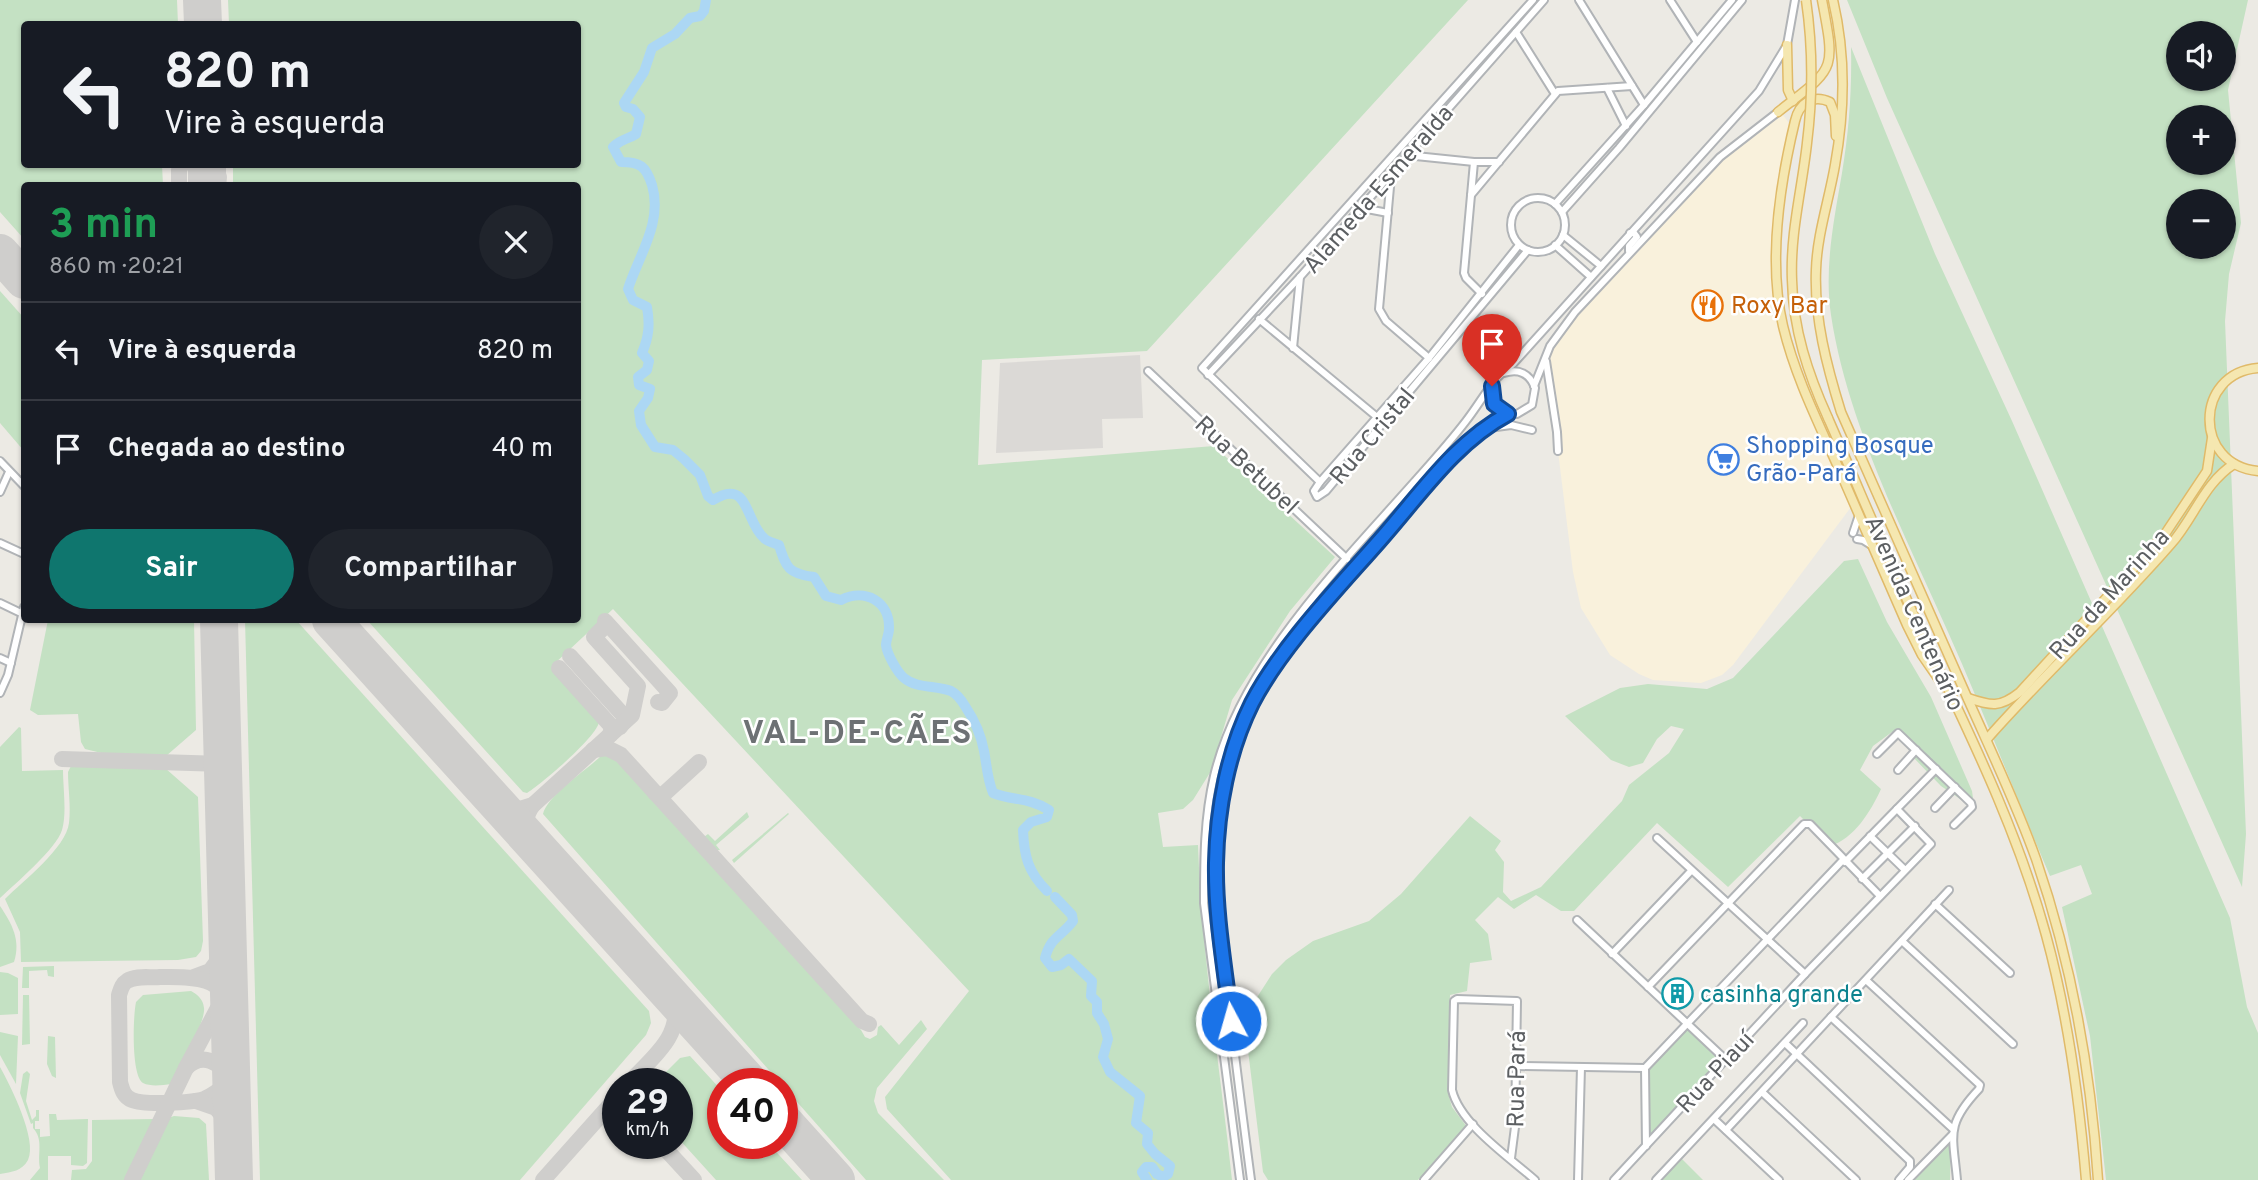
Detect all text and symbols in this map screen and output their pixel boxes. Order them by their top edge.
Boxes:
map controls [2166,21,2236,259]
button: sound [2166,21,2236,91]
text: 820 m [164,44,311,106]
icon: left [49,49,140,140]
street label: Alameda Esmeralda [1298,100,1461,281]
text: Vire à esquerda [164,105,385,145]
button: + [2166,105,2236,175]
button: − [2166,189,2236,259]
text: 3 min [49,200,158,253]
button: close [479,205,553,279]
text: 860 m · 20:21 [49,253,184,282]
restaurant icon: Roxy Bar [1691,288,1725,322]
place label: Roxy Bar [1731,292,1828,322]
pin [1462,314,1522,386]
icon: arrive [1473,325,1511,363]
icon: left [49,332,87,370]
text: Vire à esquerda [108,335,296,368]
text: 820 m [477,335,553,368]
street label: Rua Cristal [1324,383,1423,492]
street label: Rua Betubel [1187,411,1304,522]
icon: arrive [49,430,87,468]
place label: Shopping Bosque Grão-Pará [1746,432,1934,490]
text: Chegada ao destino [108,433,345,466]
text: 40 m [492,433,553,466]
supermarket icon: Shopping Bosque Grão-Pará [1706,442,1740,476]
street label: Avenida Centenário [1857,512,1970,716]
street label: Rua da Marinha [2044,524,2177,667]
button: Sair [49,529,294,609]
button: Compartilhar [308,529,553,609]
district label: VAL-DE-CÃES [743,713,973,755]
building icon: casinha grande [1660,977,1694,1011]
place label: casinha grande [1700,981,1863,1011]
position arrow [1194,984,1268,1058]
street label: Rua Piauí [1671,1025,1763,1121]
street label: Rua Pará [1502,1030,1534,1128]
speed limit sign: 40 [707,1068,798,1159]
text: 29 [626,1082,669,1126]
text: km/h [626,1119,669,1142]

